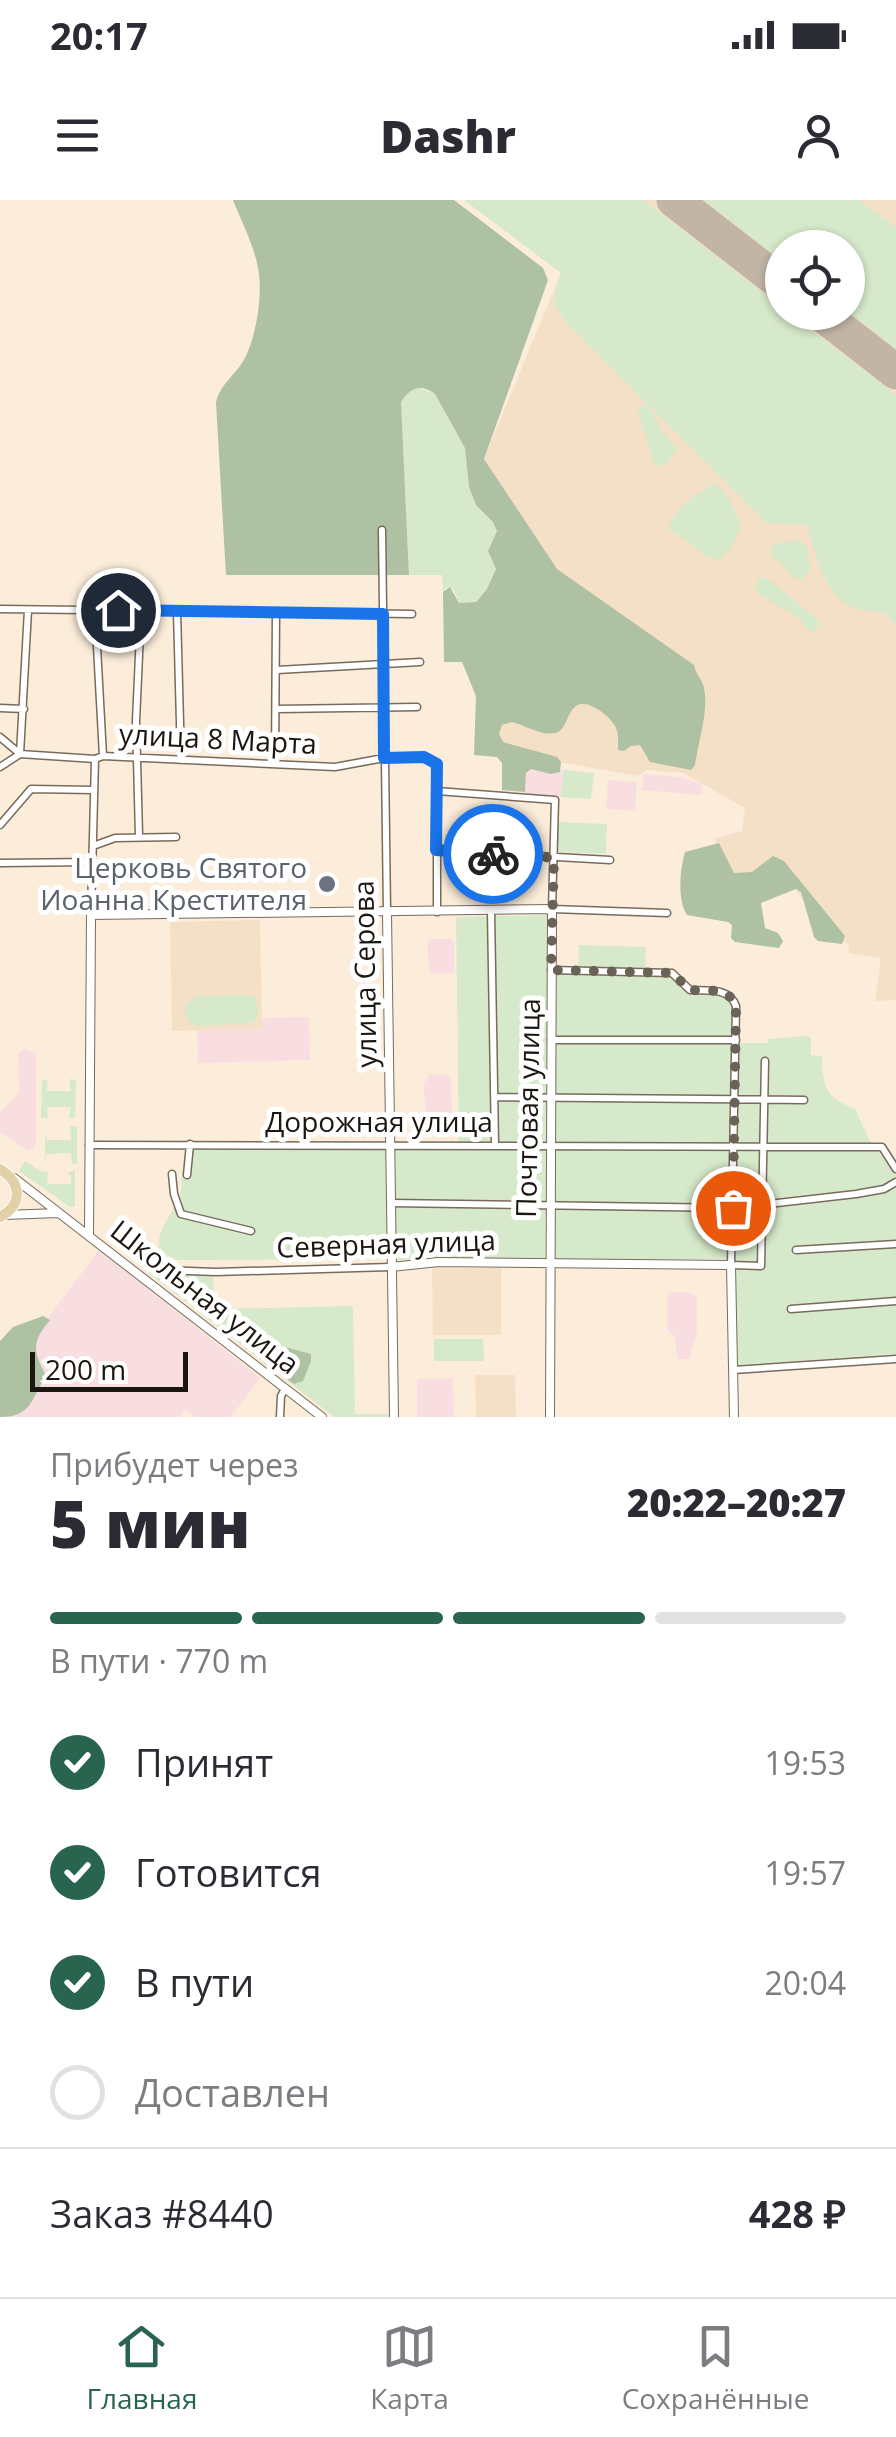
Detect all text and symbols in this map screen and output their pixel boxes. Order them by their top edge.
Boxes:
text: 20:17 [50,9,148,61]
text: Dashr [380,105,516,166]
icon: menu [50,108,105,163]
icon: person [791,108,846,163]
map controls [765,230,865,330]
button: locate [765,230,865,330]
pin [76,568,161,653]
icon: home [91,583,146,638]
street label: улица 8 Марта [118,714,318,762]
courier [443,804,543,904]
icon: bike [466,827,521,882]
place label: Церковь Святого Иоанна Крестителя [40,848,307,918]
marker: Церковь Святого Иоанна Крестителя [316,873,338,895]
street label: улица Серова [343,880,385,1068]
street label: Почтовая улица [506,998,548,1218]
street label: Дорожная улица [265,1102,493,1140]
pin [691,1166,776,1251]
icon: bag [706,1181,761,1236]
street label: Школьная улица [103,1211,308,1382]
street label: Северная улица [276,1220,496,1266]
scale bar [30,1347,188,1392]
text: 200 m [45,1350,126,1388]
text: Прибудет через [50,1443,298,1486]
text: 20:22–20:27 [627,1476,846,1528]
text: 5 мин [50,1479,251,1567]
text: В пути · 770 m [50,1639,268,1682]
icon: check [50,1735,105,1790]
text: Принят [135,1736,273,1788]
text: 19:53 [764,1741,846,1784]
icon: check [50,1845,105,1900]
text: Готовится [135,1846,321,1898]
text: 19:57 [764,1851,846,1894]
icon: check [50,1955,105,2010]
text: В пути [135,1956,254,2008]
text: 20:04 [764,1961,846,2004]
text: Доставлен [135,2066,330,2118]
text: Заказ #8440 [50,2187,274,2239]
text: 428 ₽ [749,2187,846,2239]
tab: Главная [86,2319,197,2417]
tab: Карта [370,2319,449,2417]
tab: Сохранённые [622,2319,810,2417]

